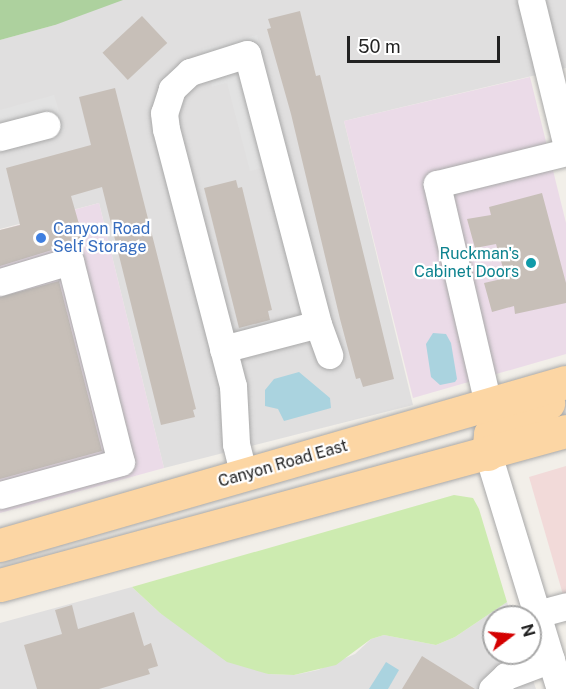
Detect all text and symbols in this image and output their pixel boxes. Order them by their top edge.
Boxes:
scale bar [350,24,503,62]
text: 50 m [358,36,401,57]
place label: Canyon Road Self Storage [53,219,150,257]
marker: Canyon Road Self Storage [34,231,48,245]
place label: Ruckman's Cabinet Doors [414,244,519,282]
marker: Ruckman's Cabinet Doors [524,256,538,270]
street label: Canyon Road East [216,436,350,492]
north arrow [482,605,542,665]
text: N [517,622,539,639]

